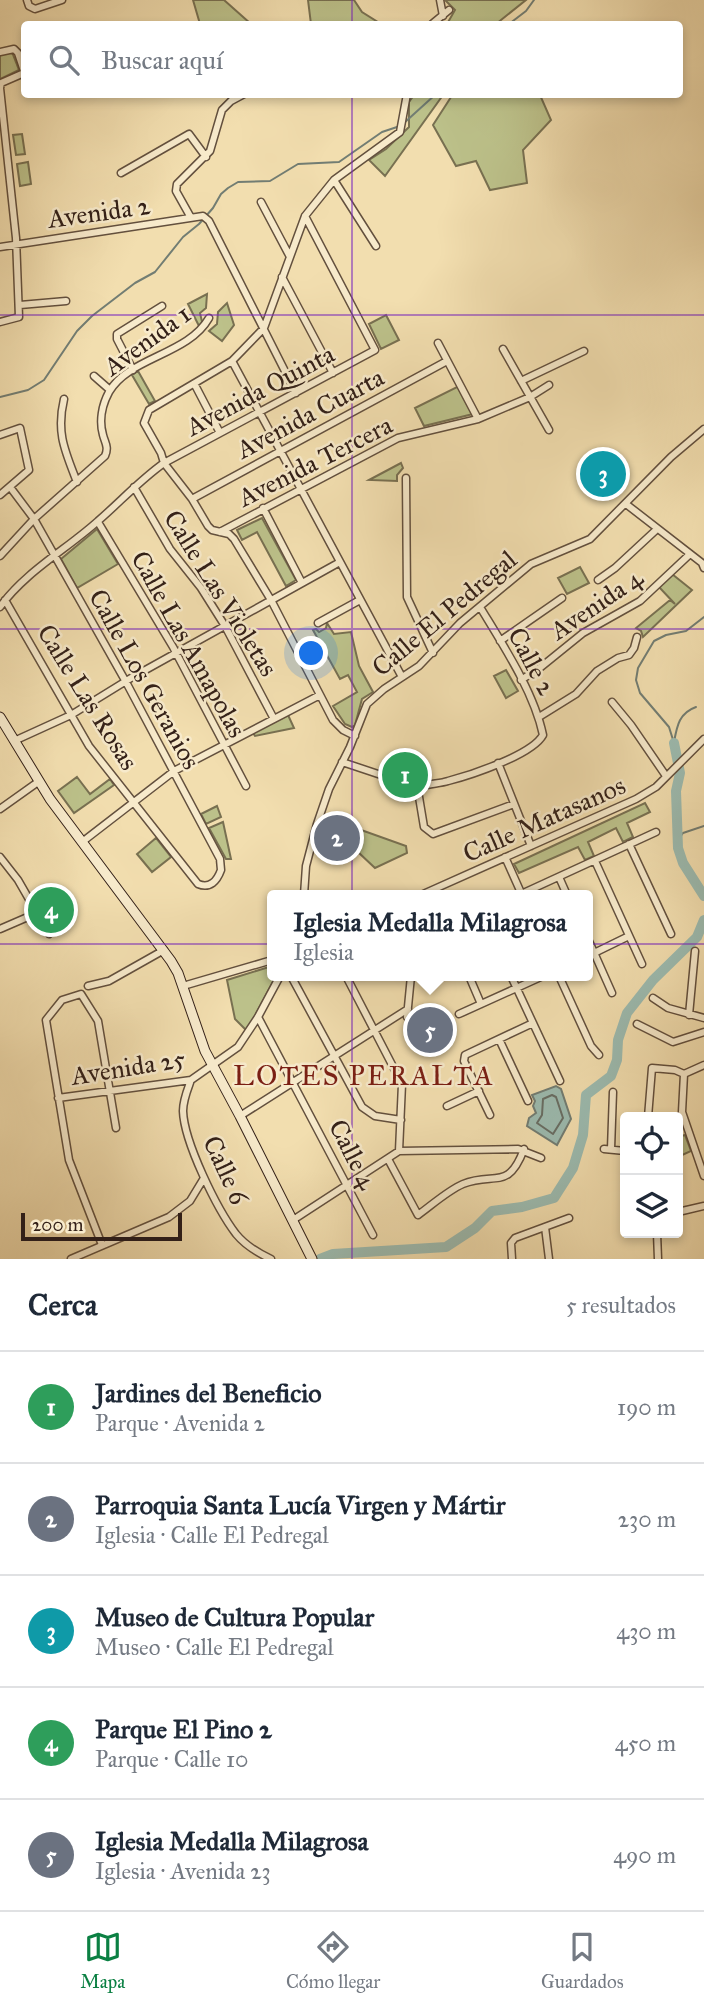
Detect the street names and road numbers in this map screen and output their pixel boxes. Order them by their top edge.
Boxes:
street label: Avenida 2 [45,189,152,235]
street label: Avenida 1 [96,298,197,383]
street label: Avenida Quinta [179,337,340,443]
street label: Avenida Cuarta [230,361,389,466]
street label: Avenida Tercera [232,408,398,514]
street label: Calle Las Violetas [157,504,285,682]
street label: Calle El Pedregal [365,543,523,683]
street label: Calle Las Amapolas [124,545,254,743]
street label: Avenida 4 [543,561,649,647]
street label: Calle Los Geranios [82,583,208,775]
street label: Calle Las Rosas [31,618,145,776]
street label: Calle 2 [501,622,563,700]
street label: Calle Matasanos [458,769,630,869]
street label: Avenida 25 [68,1042,187,1092]
street label: Calle 4 [322,1114,384,1195]
street label: Calle 6 [196,1130,256,1210]

